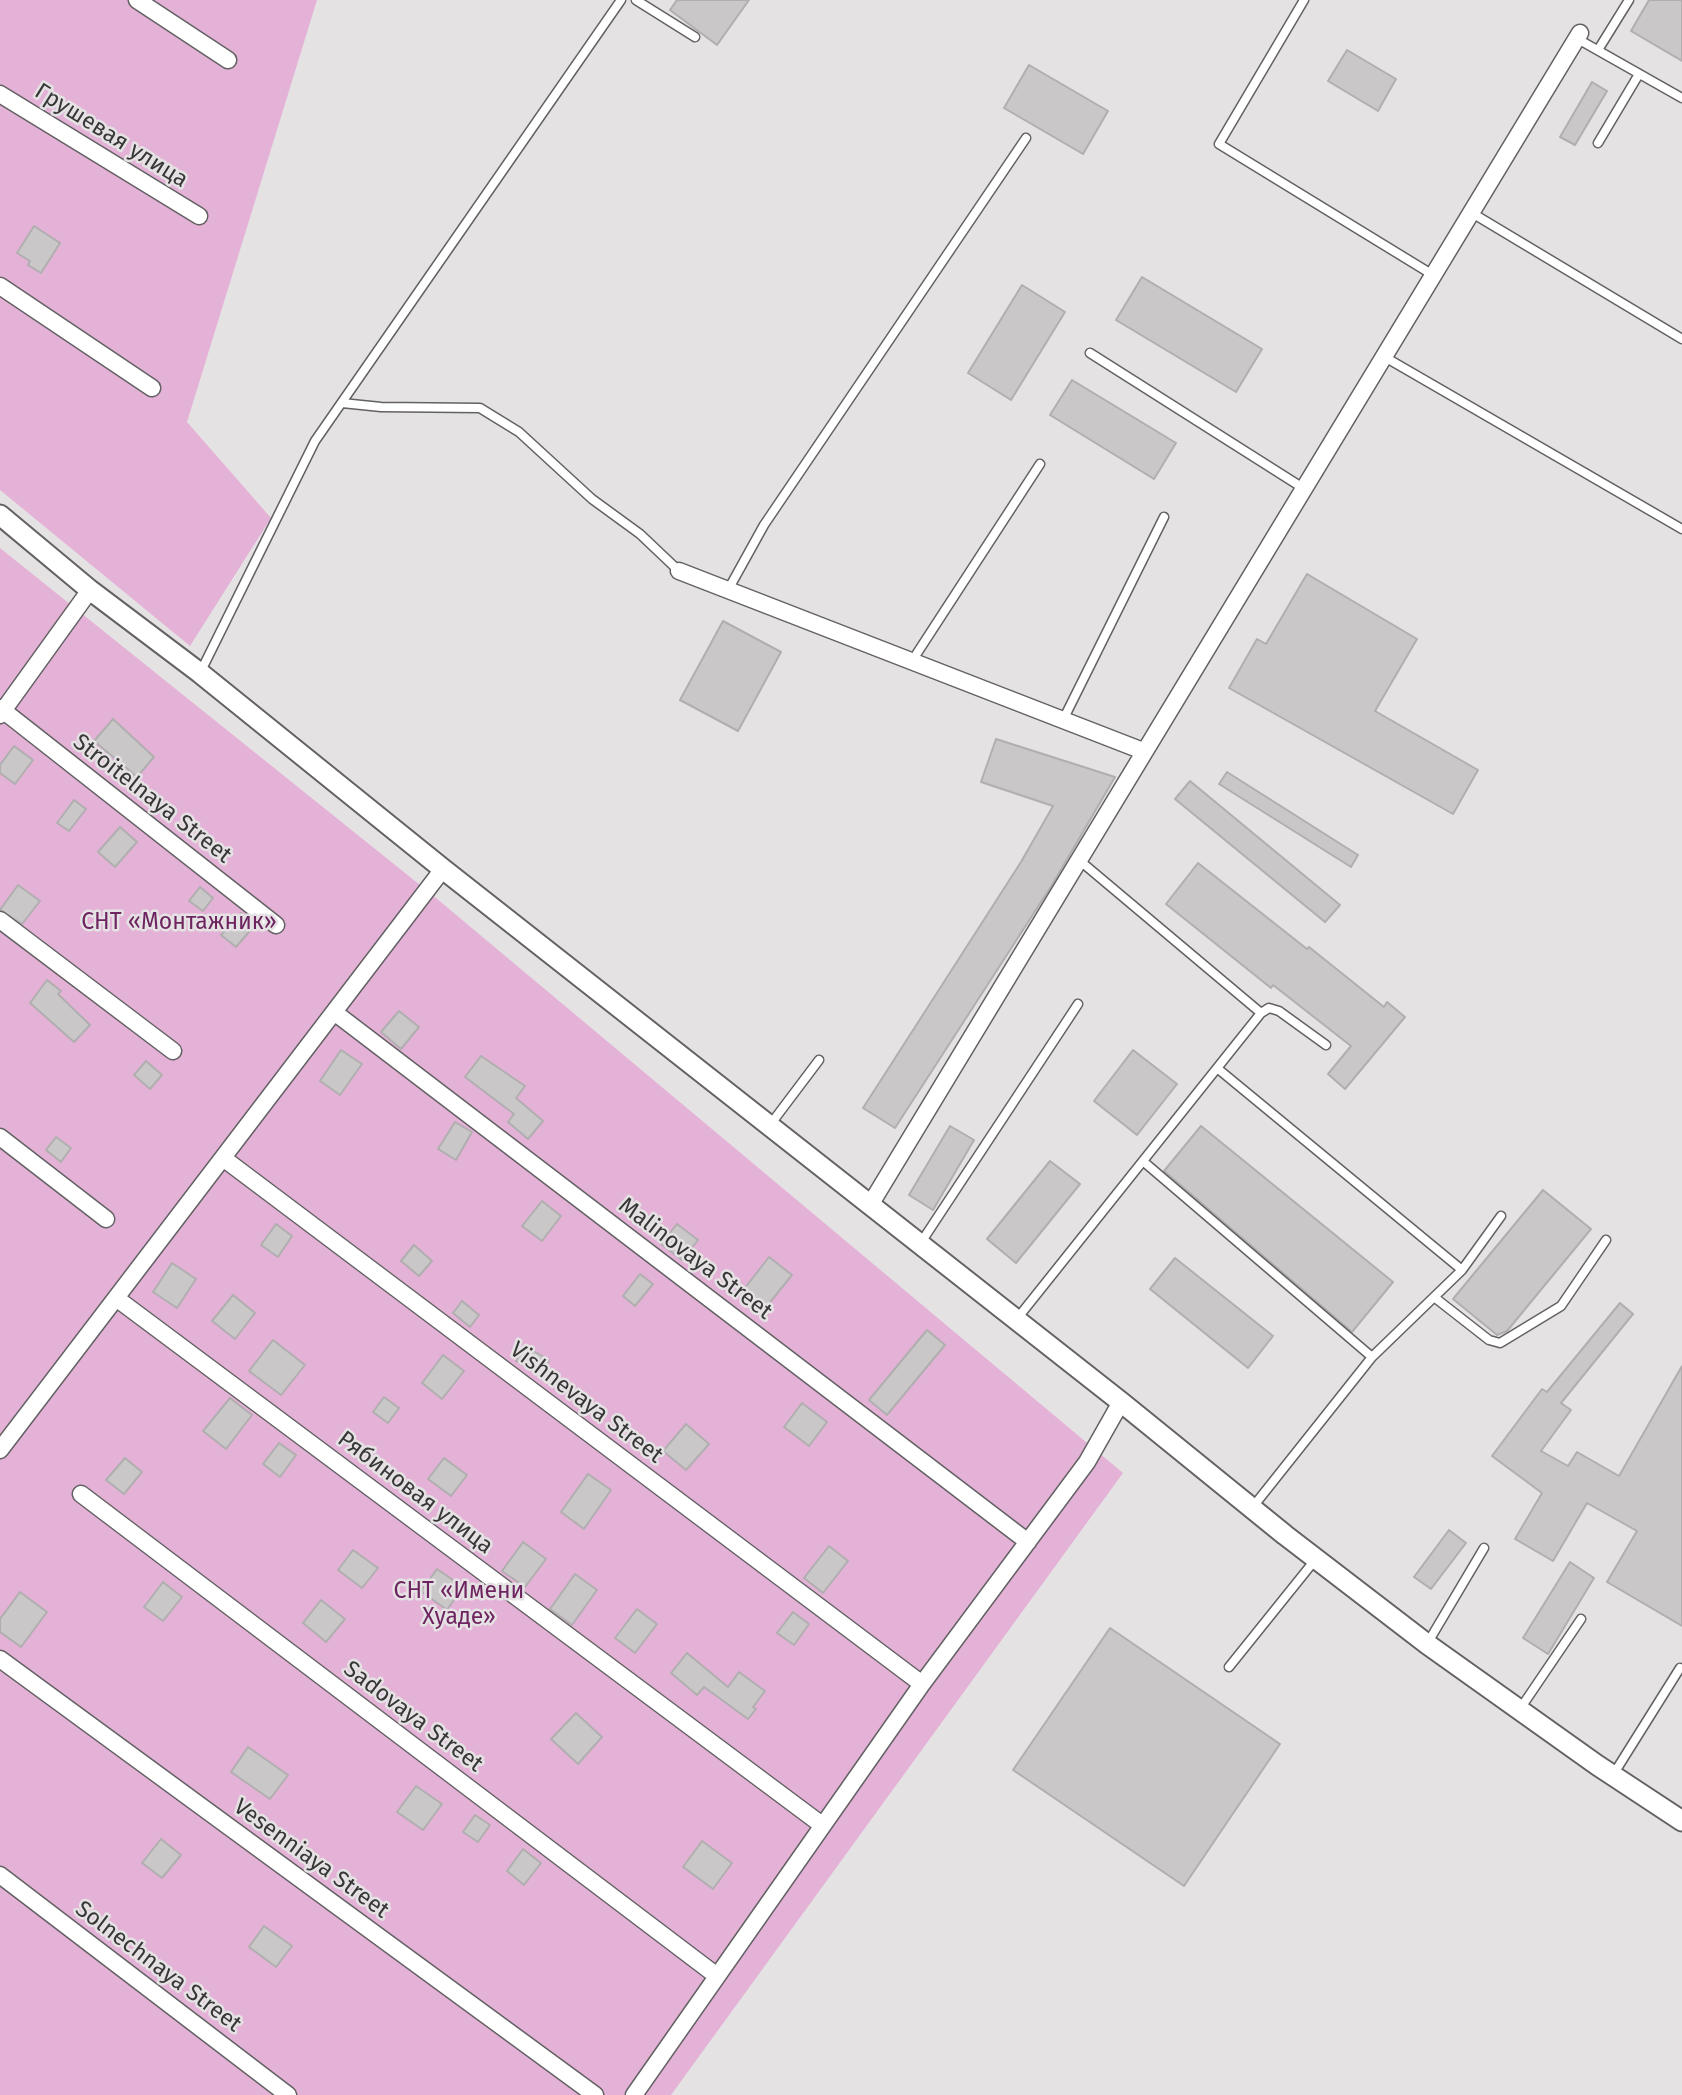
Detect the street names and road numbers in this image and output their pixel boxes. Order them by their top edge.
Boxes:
street label: Грушевая улица [29,78,193,194]
street label: Stroitelnaya Street [67,728,237,870]
street label: Malinovaya Street [613,1192,777,1326]
street label: Vishnevaya Street [504,1336,668,1470]
street label: Рябиновая улица [332,1426,498,1560]
street label: Sadovaya Street [338,1656,488,1778]
street label: Vesenniaya Street [228,1793,394,1925]
street label: Solnechnaya Street [70,1896,246,2038]

